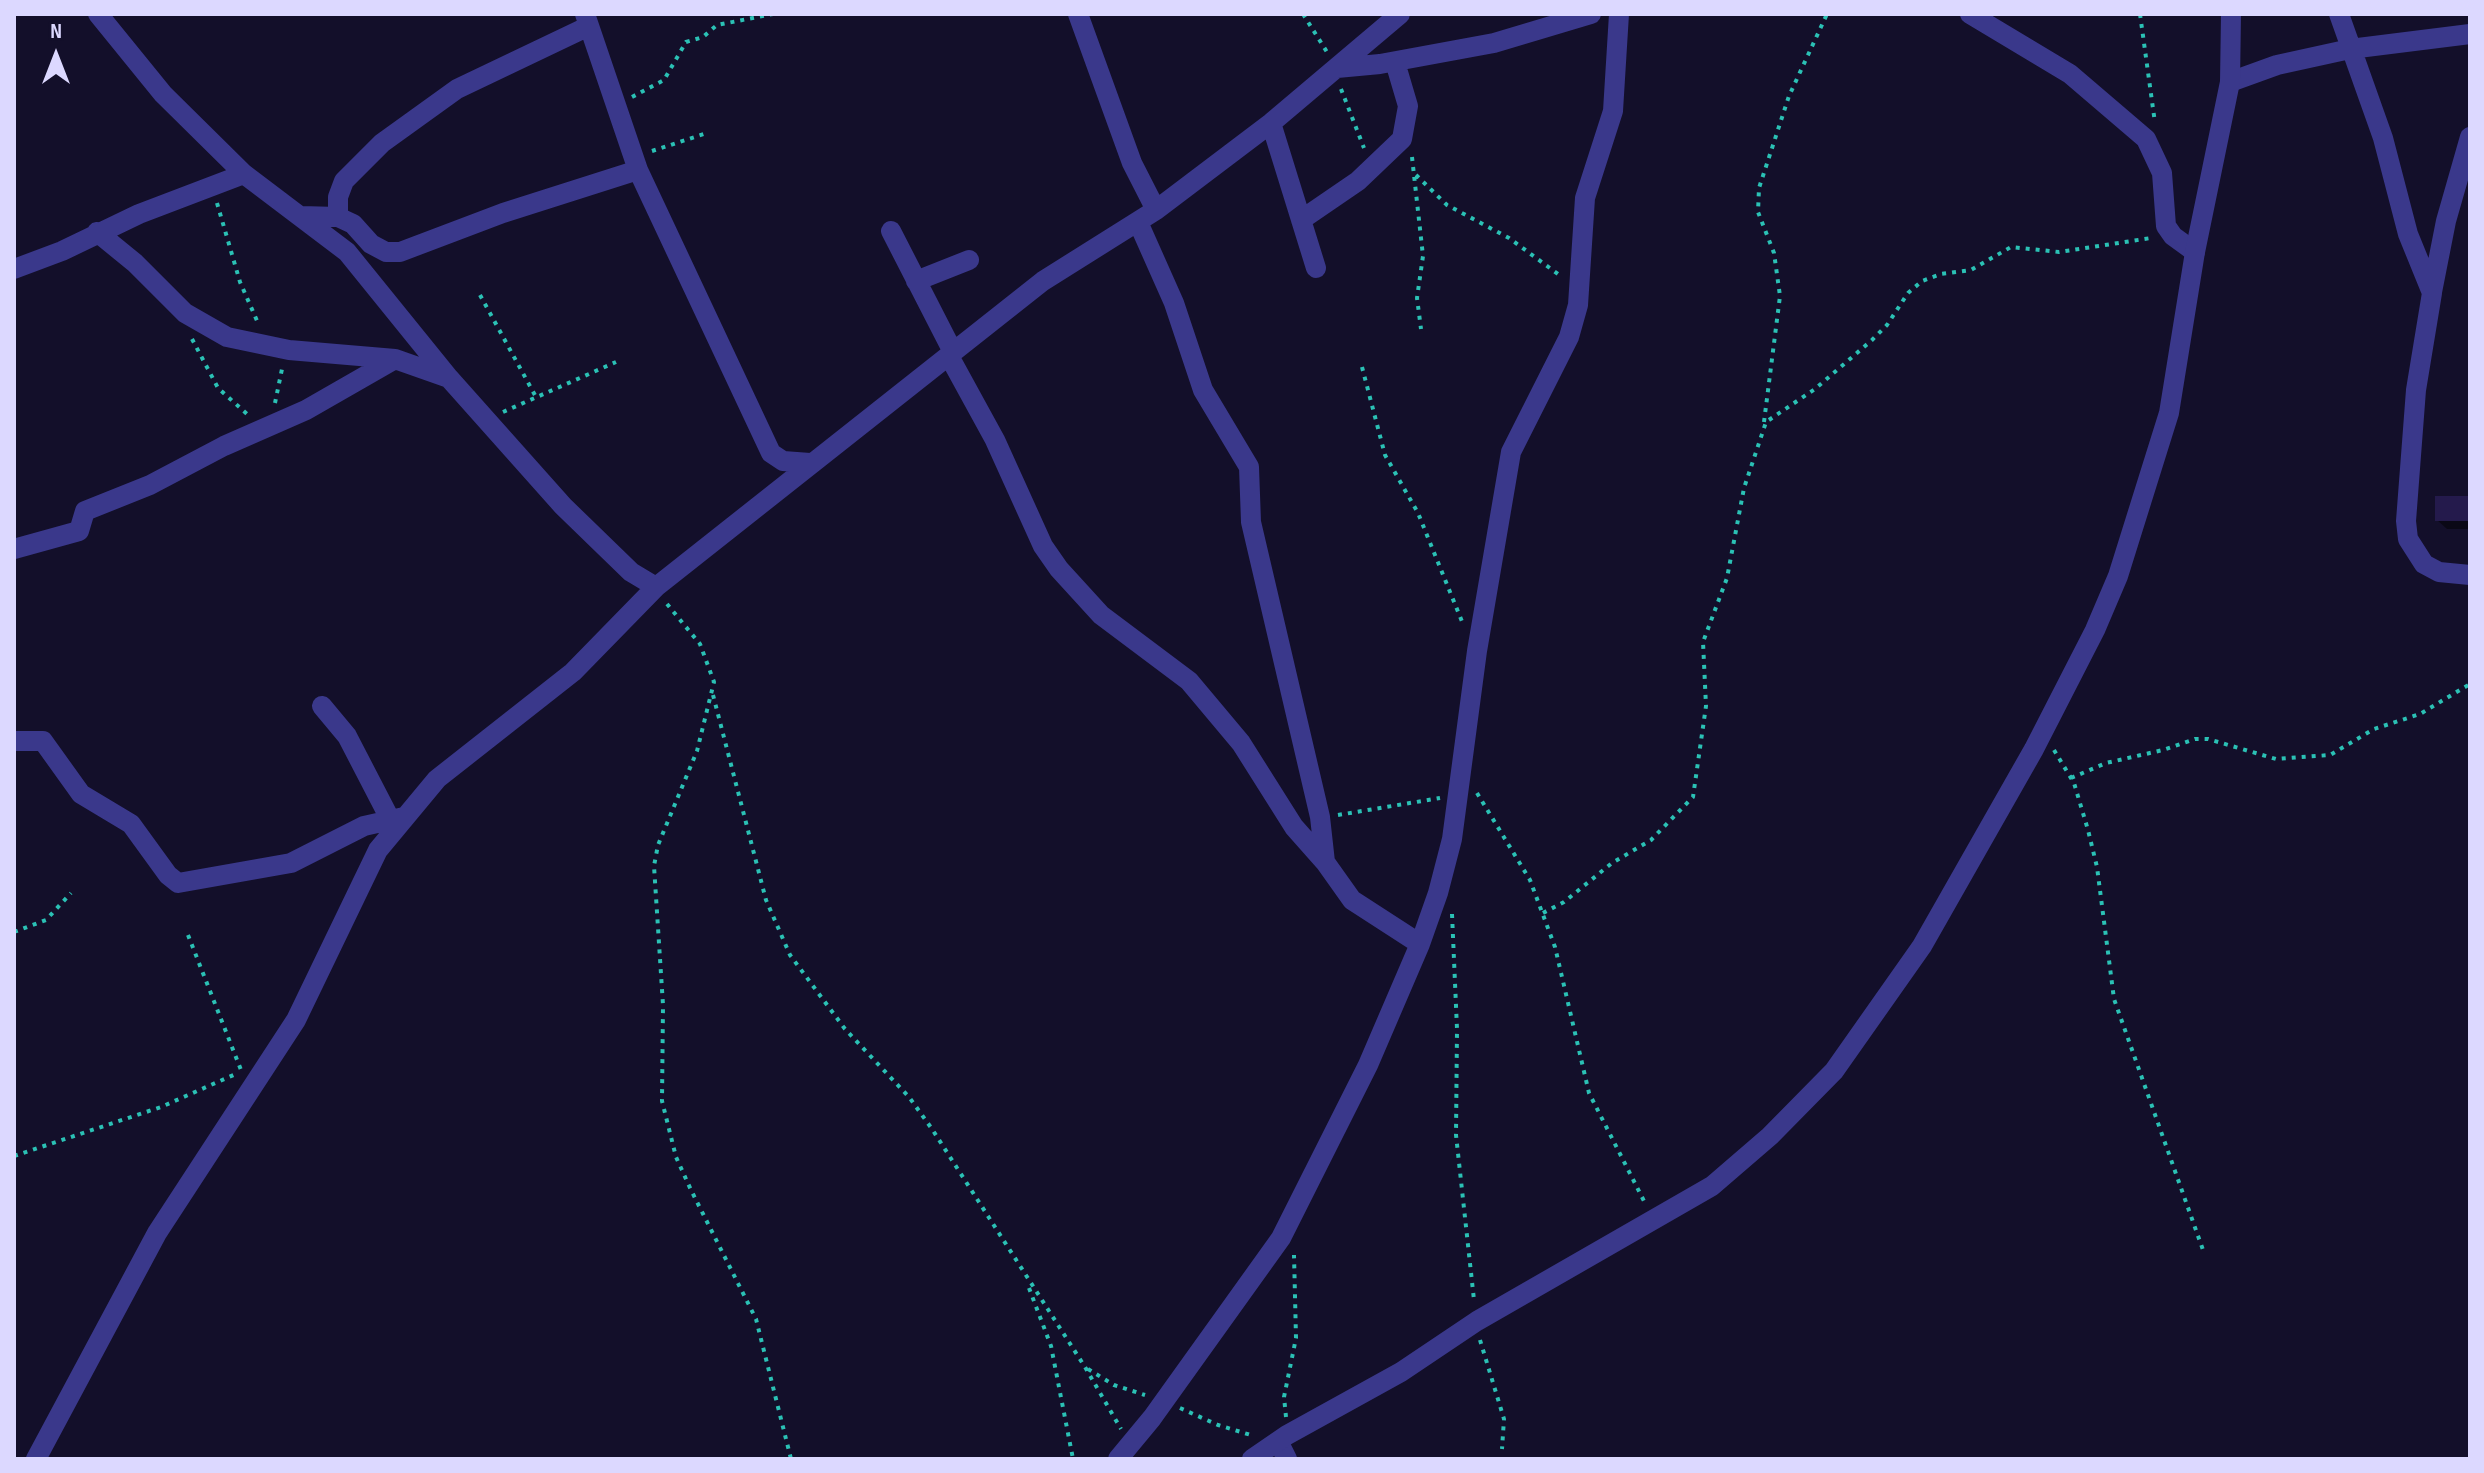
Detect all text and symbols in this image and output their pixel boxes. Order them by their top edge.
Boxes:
north arrow [16,16,96,96]
text: N [50,18,62,45]

